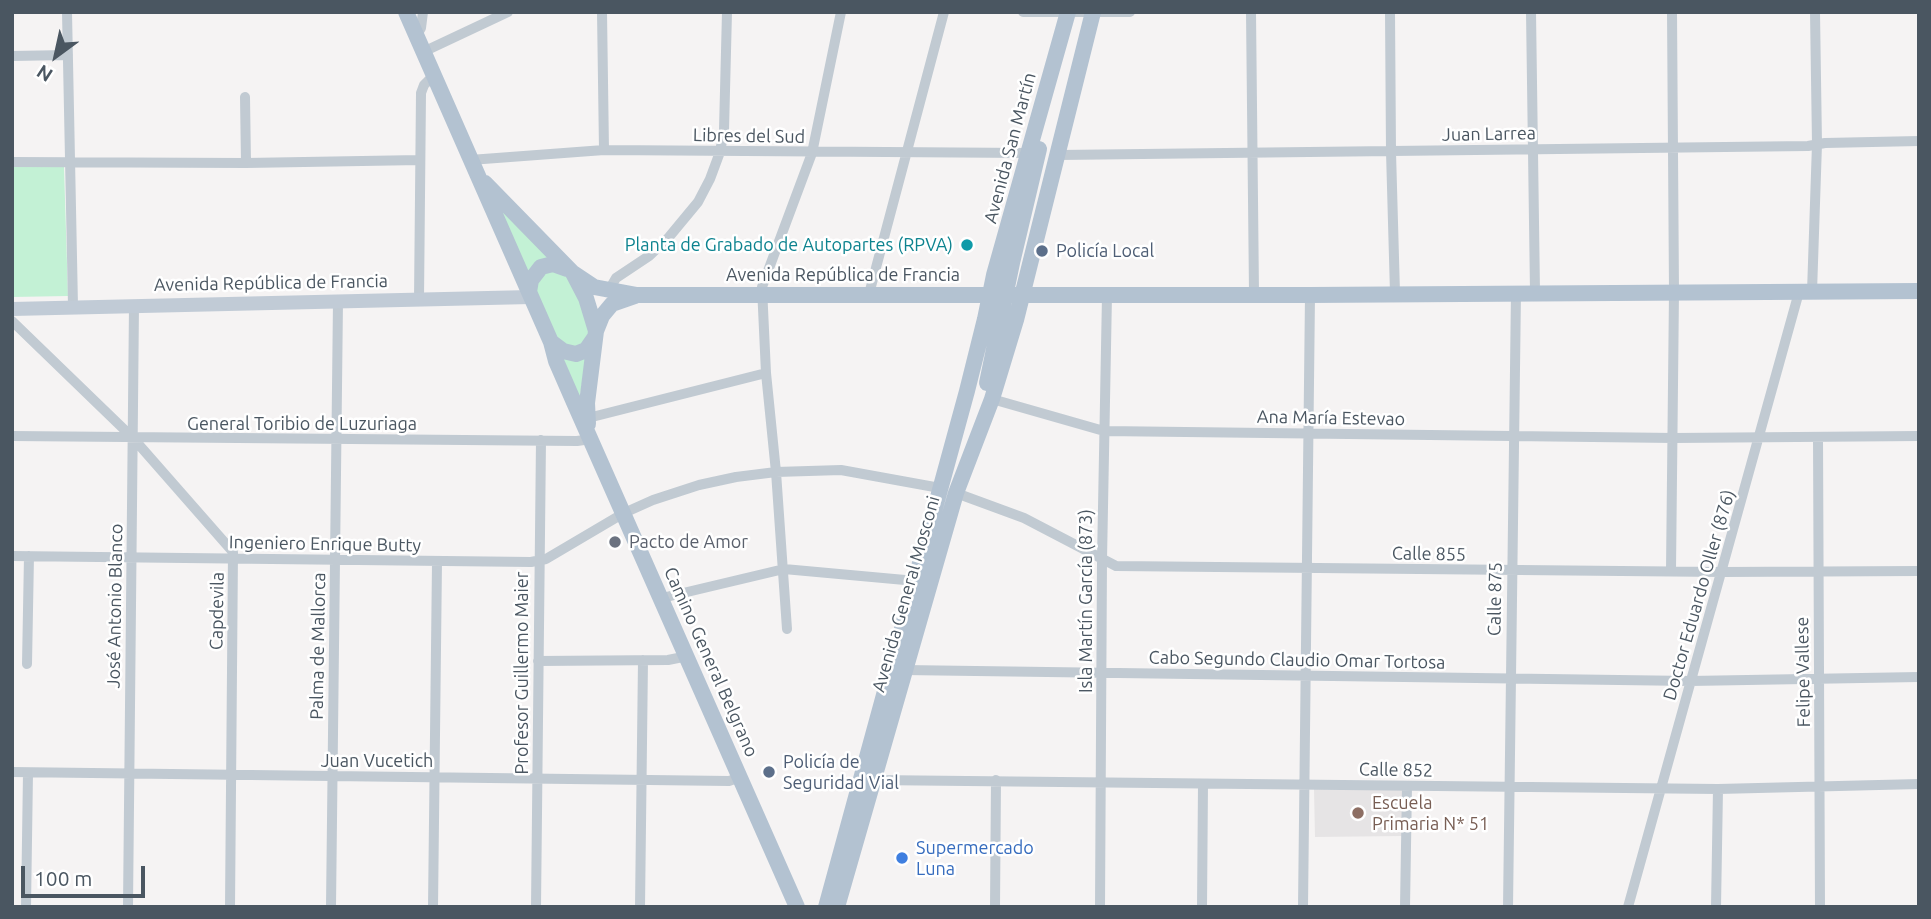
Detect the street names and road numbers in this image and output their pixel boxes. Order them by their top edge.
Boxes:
street label: Avenida San Martín [979,70,1041,226]
street label: Juan Larrea [1442,122,1536,146]
street label: Libres del Sud [693,124,805,148]
street label: Avenida República de Francia [726,264,960,286]
street label: Avenida República de Francia [154,270,388,296]
street label: Ana María Estevao [1257,406,1405,430]
street label: General Toribio de Luzuriaga [187,413,417,435]
street label: Doctor Eduardo Oller (876) [1659,487,1739,703]
street label: Avenida General Mosconi [868,493,944,695]
street label: Isla Martín García (873) [1075,509,1097,693]
street label: José Antonio Blanco [103,523,127,689]
street label: Ingeniero Enrique Butty [229,532,421,556]
street label: Calle 855 [1392,543,1466,565]
street label: Calle 875 [1484,562,1506,636]
street label: Camino General Belgrano [659,564,763,760]
street label: Profesor Guillermo Maier [511,571,533,775]
street label: Capdevila [206,572,228,650]
street label: Palma de Mallorca [306,572,330,720]
street label: Felipe Vallese [1791,617,1815,727]
street label: Cabo Segundo Claudio Omar Tortosa [1149,647,1445,673]
street label: Juan Vucetich [321,750,433,772]
street label: Calle 852 [1359,759,1433,781]

